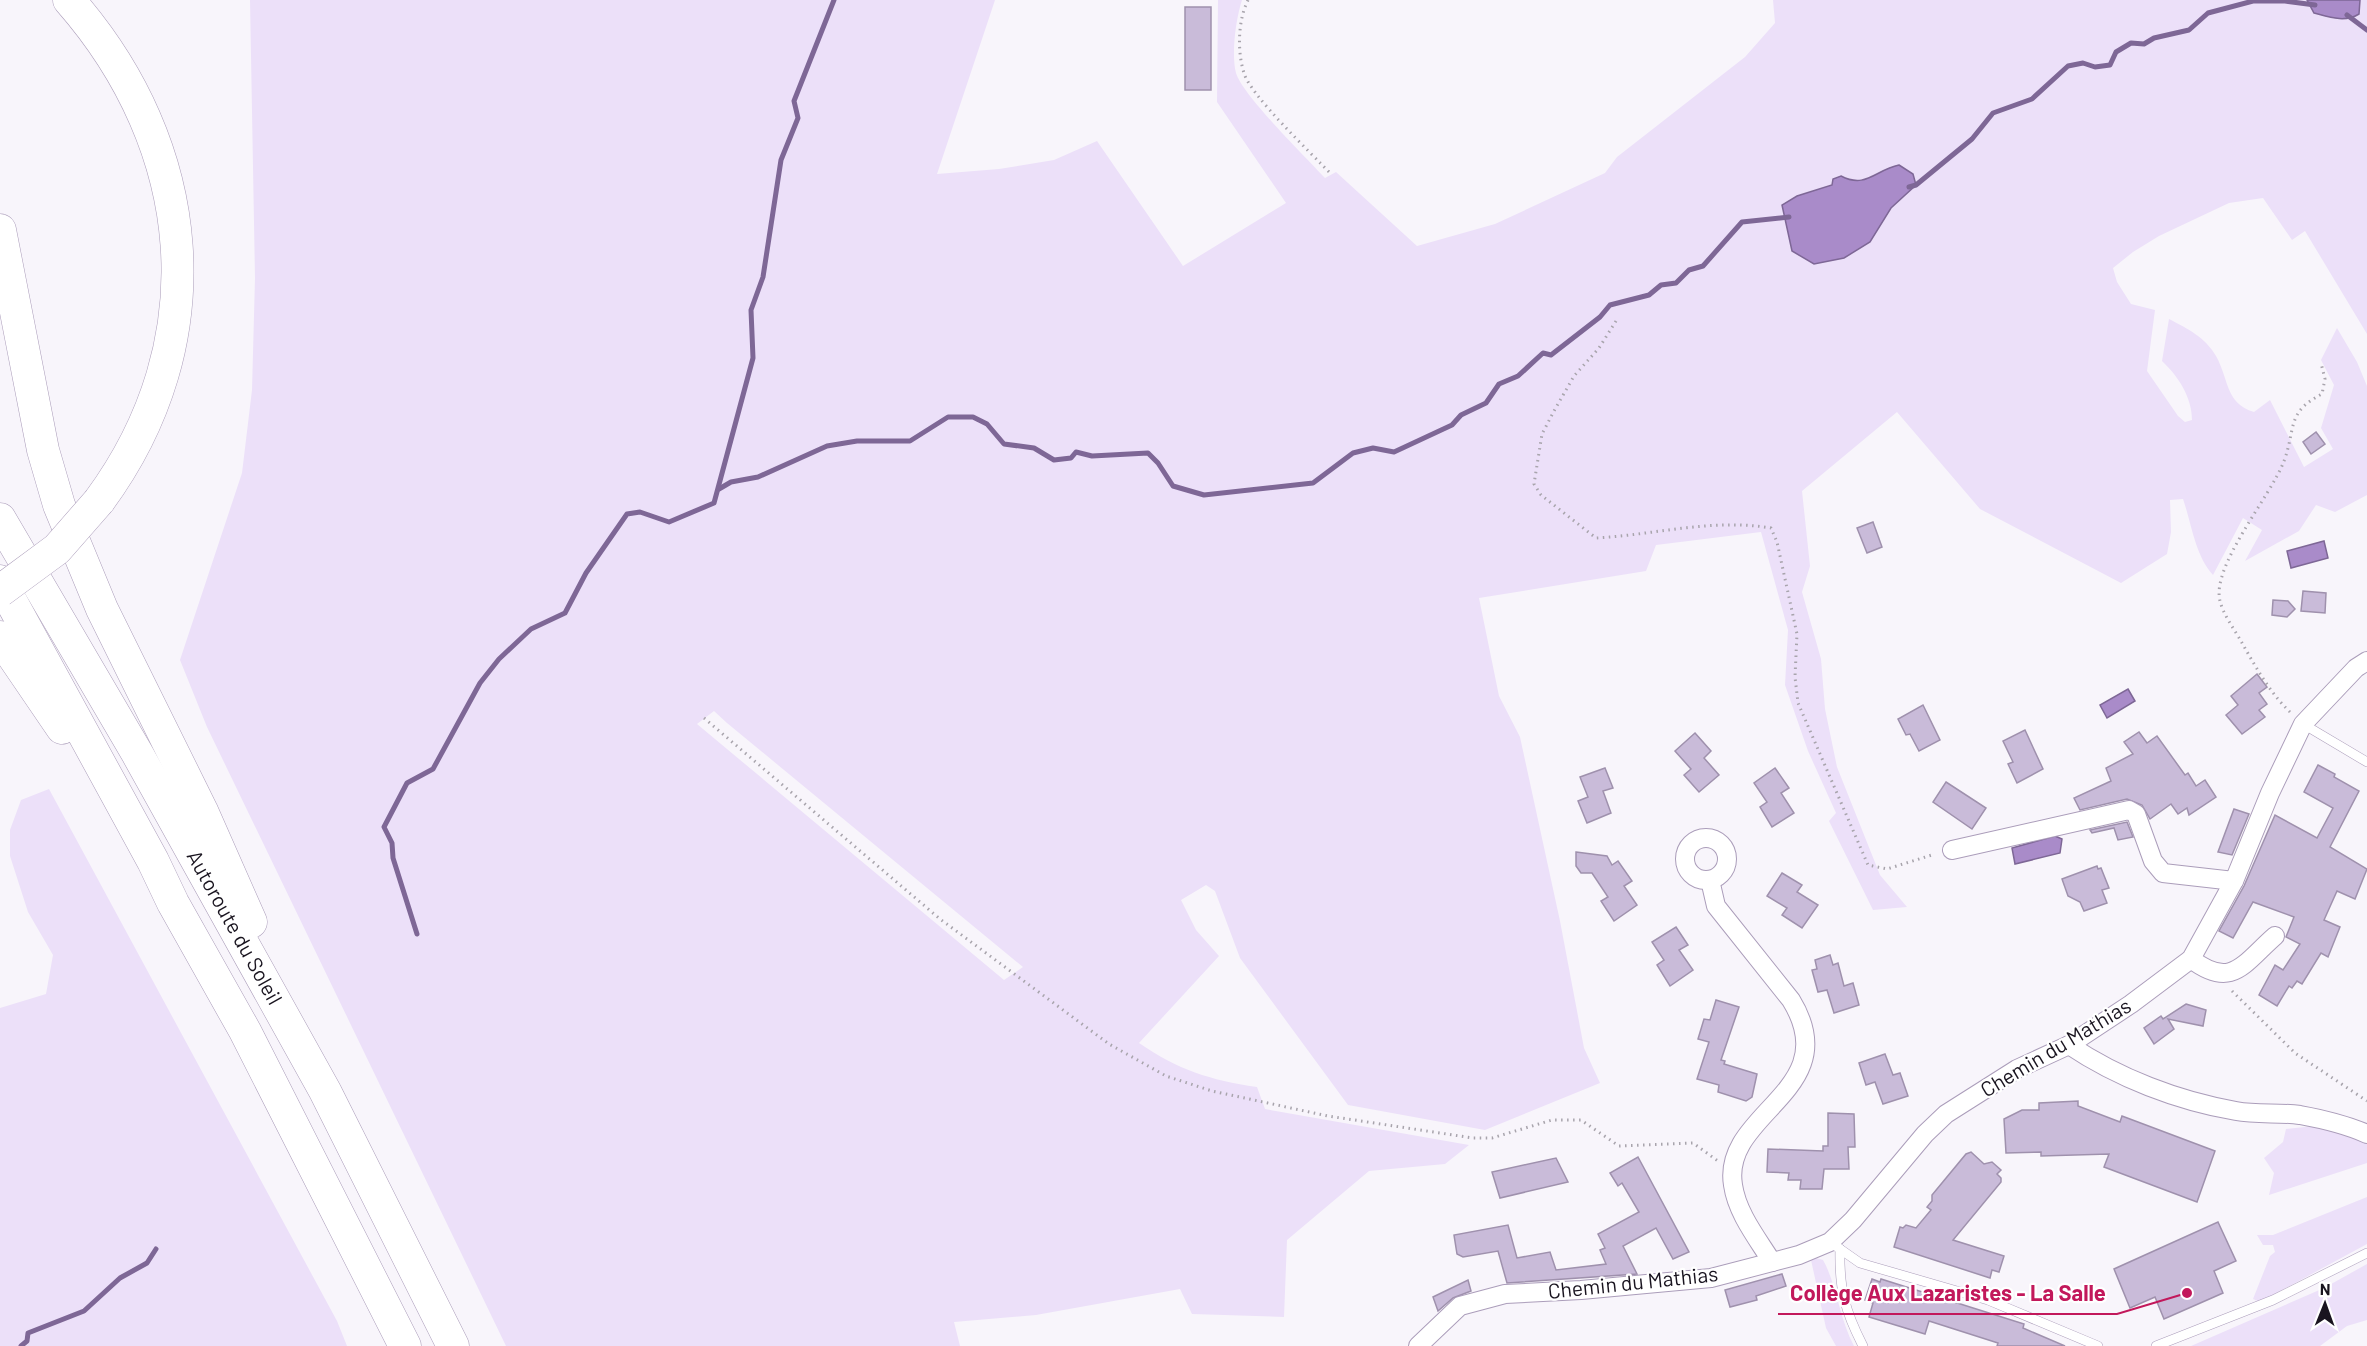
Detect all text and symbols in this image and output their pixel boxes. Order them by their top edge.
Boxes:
street label: Autoroute du Soleil [183,845,288,1008]
street label: Chemin du Mathias [1975,992,2135,1101]
street label: Chemin du Mathias [1546,1260,1719,1303]
callout: Collège Aux Lazaristes - La Salle [1778,1274,2117,1314]
north arrow [2295,1274,2355,1334]
text: Collège Aux Lazaristes - La Salle [1790,1279,2106,1305]
text: N [2320,1279,2331,1298]

